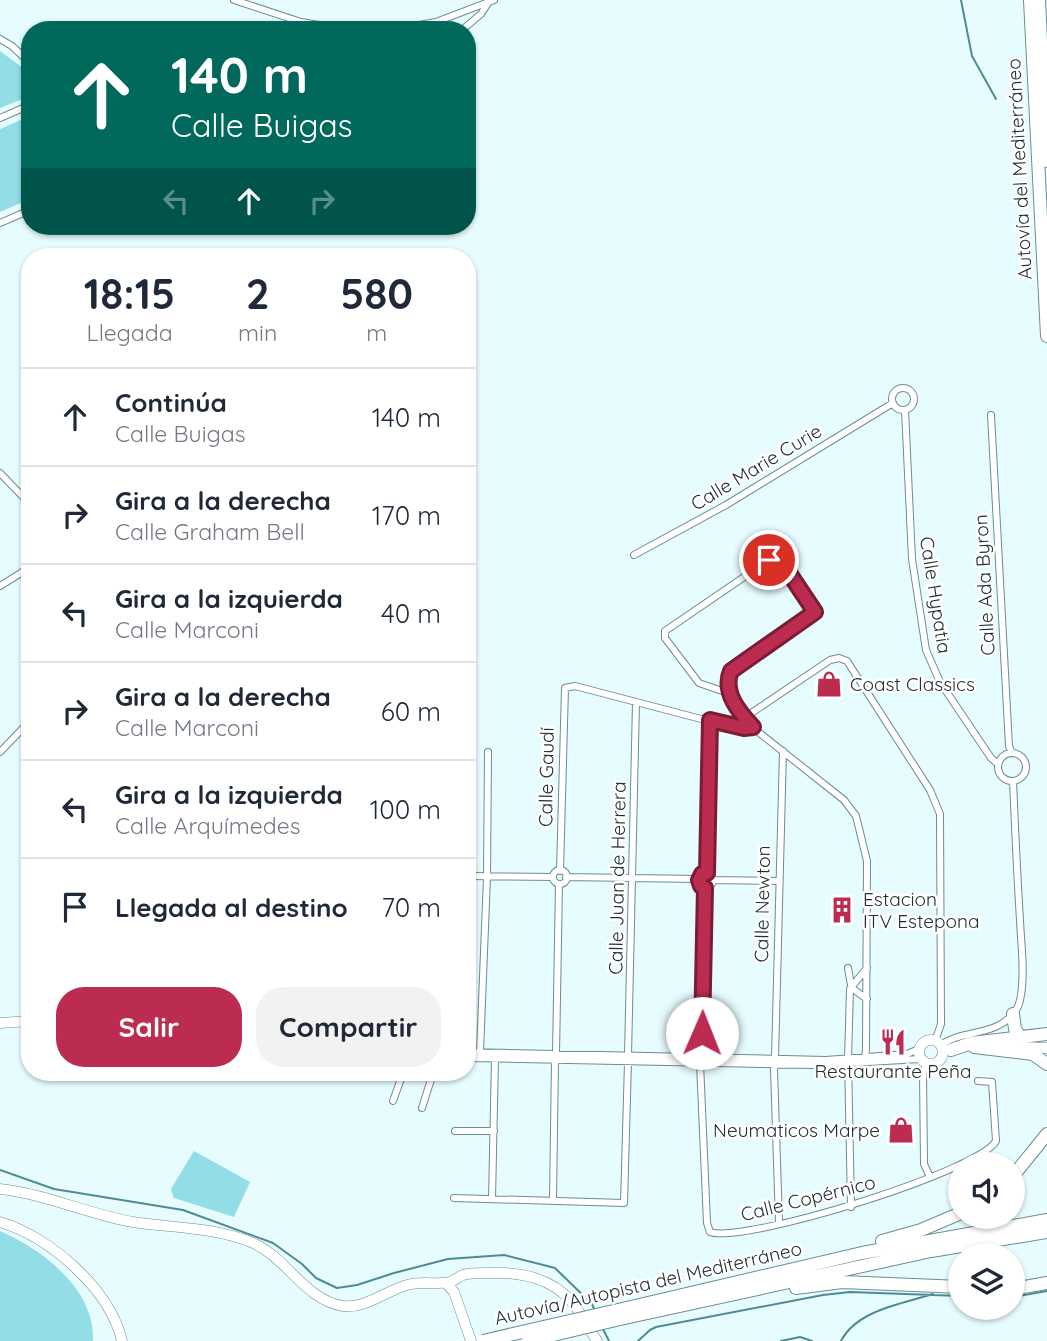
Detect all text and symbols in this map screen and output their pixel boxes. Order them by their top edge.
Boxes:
text: 140 m [171,44,308,105]
icon: ahead [56,49,147,140]
street label: Autovía del Mediterráneo [1001,58,1037,280]
text: Calle Buigas [171,105,353,145]
icon: left [157,182,195,220]
icon: ahead [230,182,268,220]
icon: right [303,182,341,220]
text: 18:15 [84,267,175,320]
text: 2 [246,267,270,320]
text: 580 [340,267,413,320]
text: Llegada [86,318,173,347]
text: min [238,318,277,347]
text: m [366,318,387,347]
text: Continúa [115,386,227,419]
icon: ahead [56,398,94,436]
text: 140 m [372,401,441,434]
text: Calle Buigas [115,419,246,448]
street label: Calle Marie Curie [686,419,826,515]
text: Gira a la derecha [115,484,331,517]
icon: right [56,496,94,534]
text: 170 m [372,499,441,532]
street label: Calle Ada Byron [968,514,1000,656]
text: Calle Graham Bell [115,517,305,546]
pin [739,530,799,590]
street label: Calle Hypatia [915,535,957,655]
icon: arrive [750,541,788,579]
text: Gira a la izquierda [115,582,343,615]
icon: left [56,594,94,632]
text: 40 m [381,597,441,630]
text: Calle Marconi [115,615,259,644]
shop icon: Coast Classics [814,669,844,699]
place label: Coast Classics [850,672,975,696]
text: Gira a la derecha [115,680,331,713]
icon: right [56,692,94,730]
text: 60 m [381,695,441,728]
text: Calle Marconi [115,713,259,742]
street label: Calle Gaudí [533,726,559,827]
text: Gira a la izquierda [115,778,343,811]
street label: Calle Juan de Herrera [603,781,631,975]
icon: left [56,790,94,828]
text: 100 m [370,793,441,826]
text: Calle Arquímedes [115,811,300,840]
street label: Calle Newton [749,845,775,963]
place label: Estacion ITV Estepona [863,887,980,933]
icon: arrive [56,888,94,926]
text: Llegada al destino [115,891,348,924]
text: 70 m [381,891,441,924]
building icon: Estacion ITV Estepona [827,895,857,925]
button: Salir [56,987,242,1067]
button: Compartir [256,987,441,1067]
position arrow [665,996,739,1070]
restaurant icon: Restaurante Peña [878,1027,908,1057]
place label: Restaurante Peña [814,1059,972,1083]
shop icon: Neumaticos Marpe [886,1115,916,1145]
place label: Neumaticos Marpe [713,1118,880,1142]
map controls [948,1152,1025,1320]
button: sound [948,1152,1025,1229]
street label: Calle Copérnico [738,1170,878,1226]
street label: Autovía/Autopista del Mediterráneo [492,1236,804,1330]
button: layers [948,1243,1025,1320]

